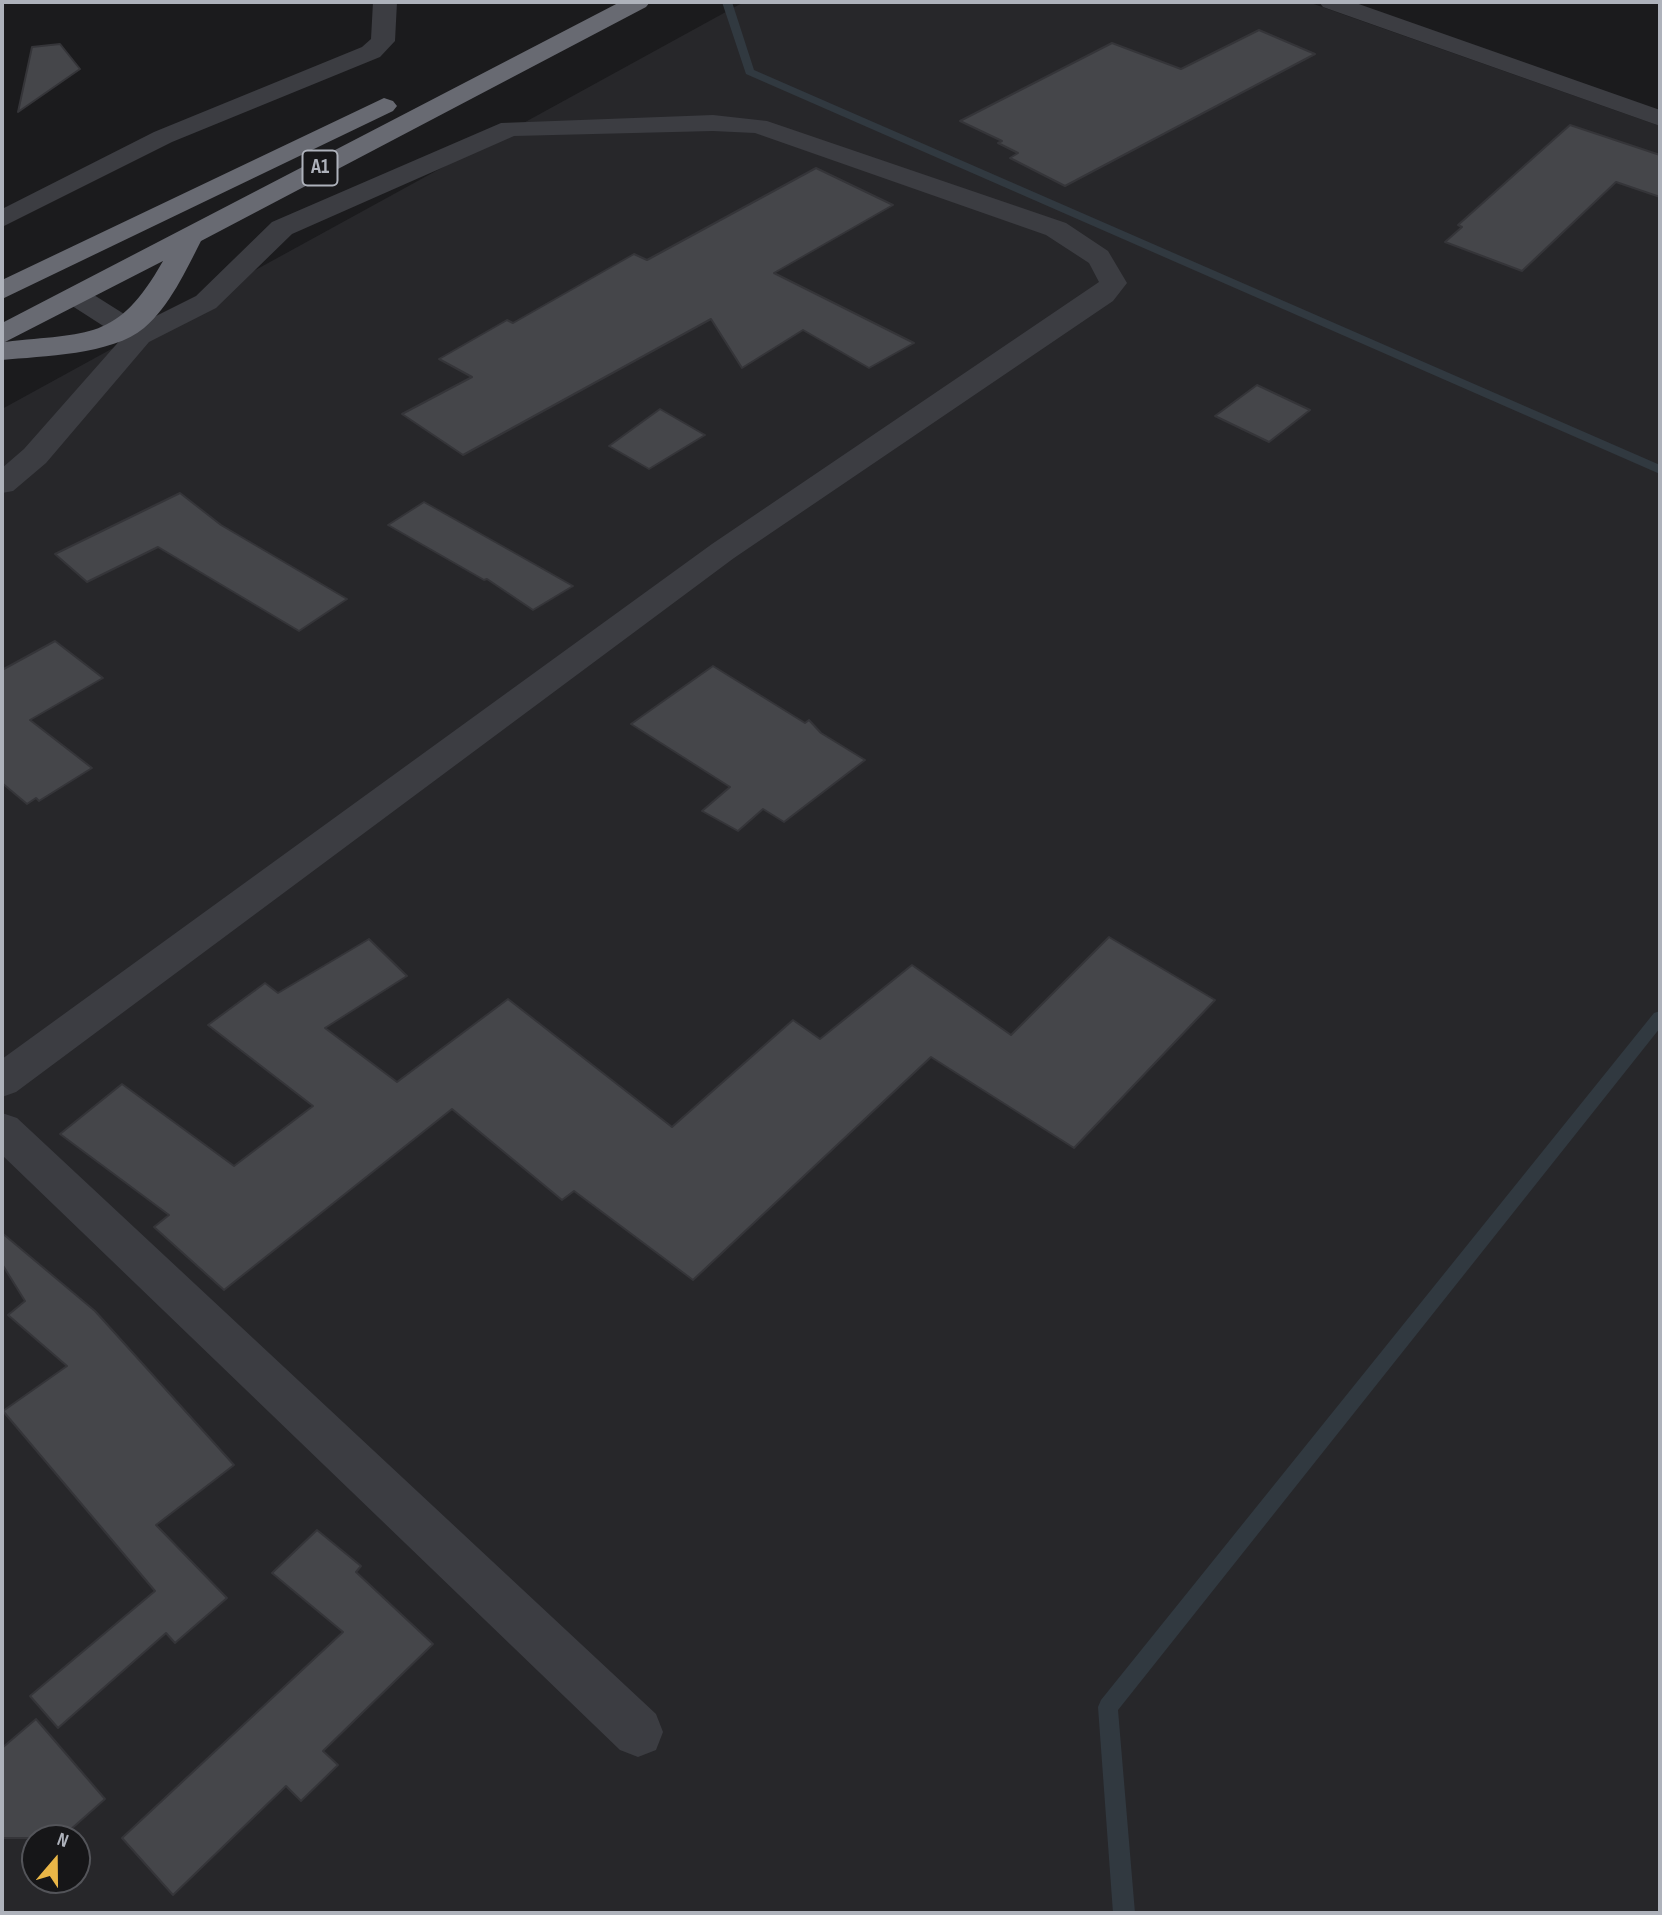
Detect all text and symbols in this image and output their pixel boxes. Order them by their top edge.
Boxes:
road number: A1 [302,150,338,186]
north arrow [21,1824,91,1894]
text: N [54,1828,71,1853]

